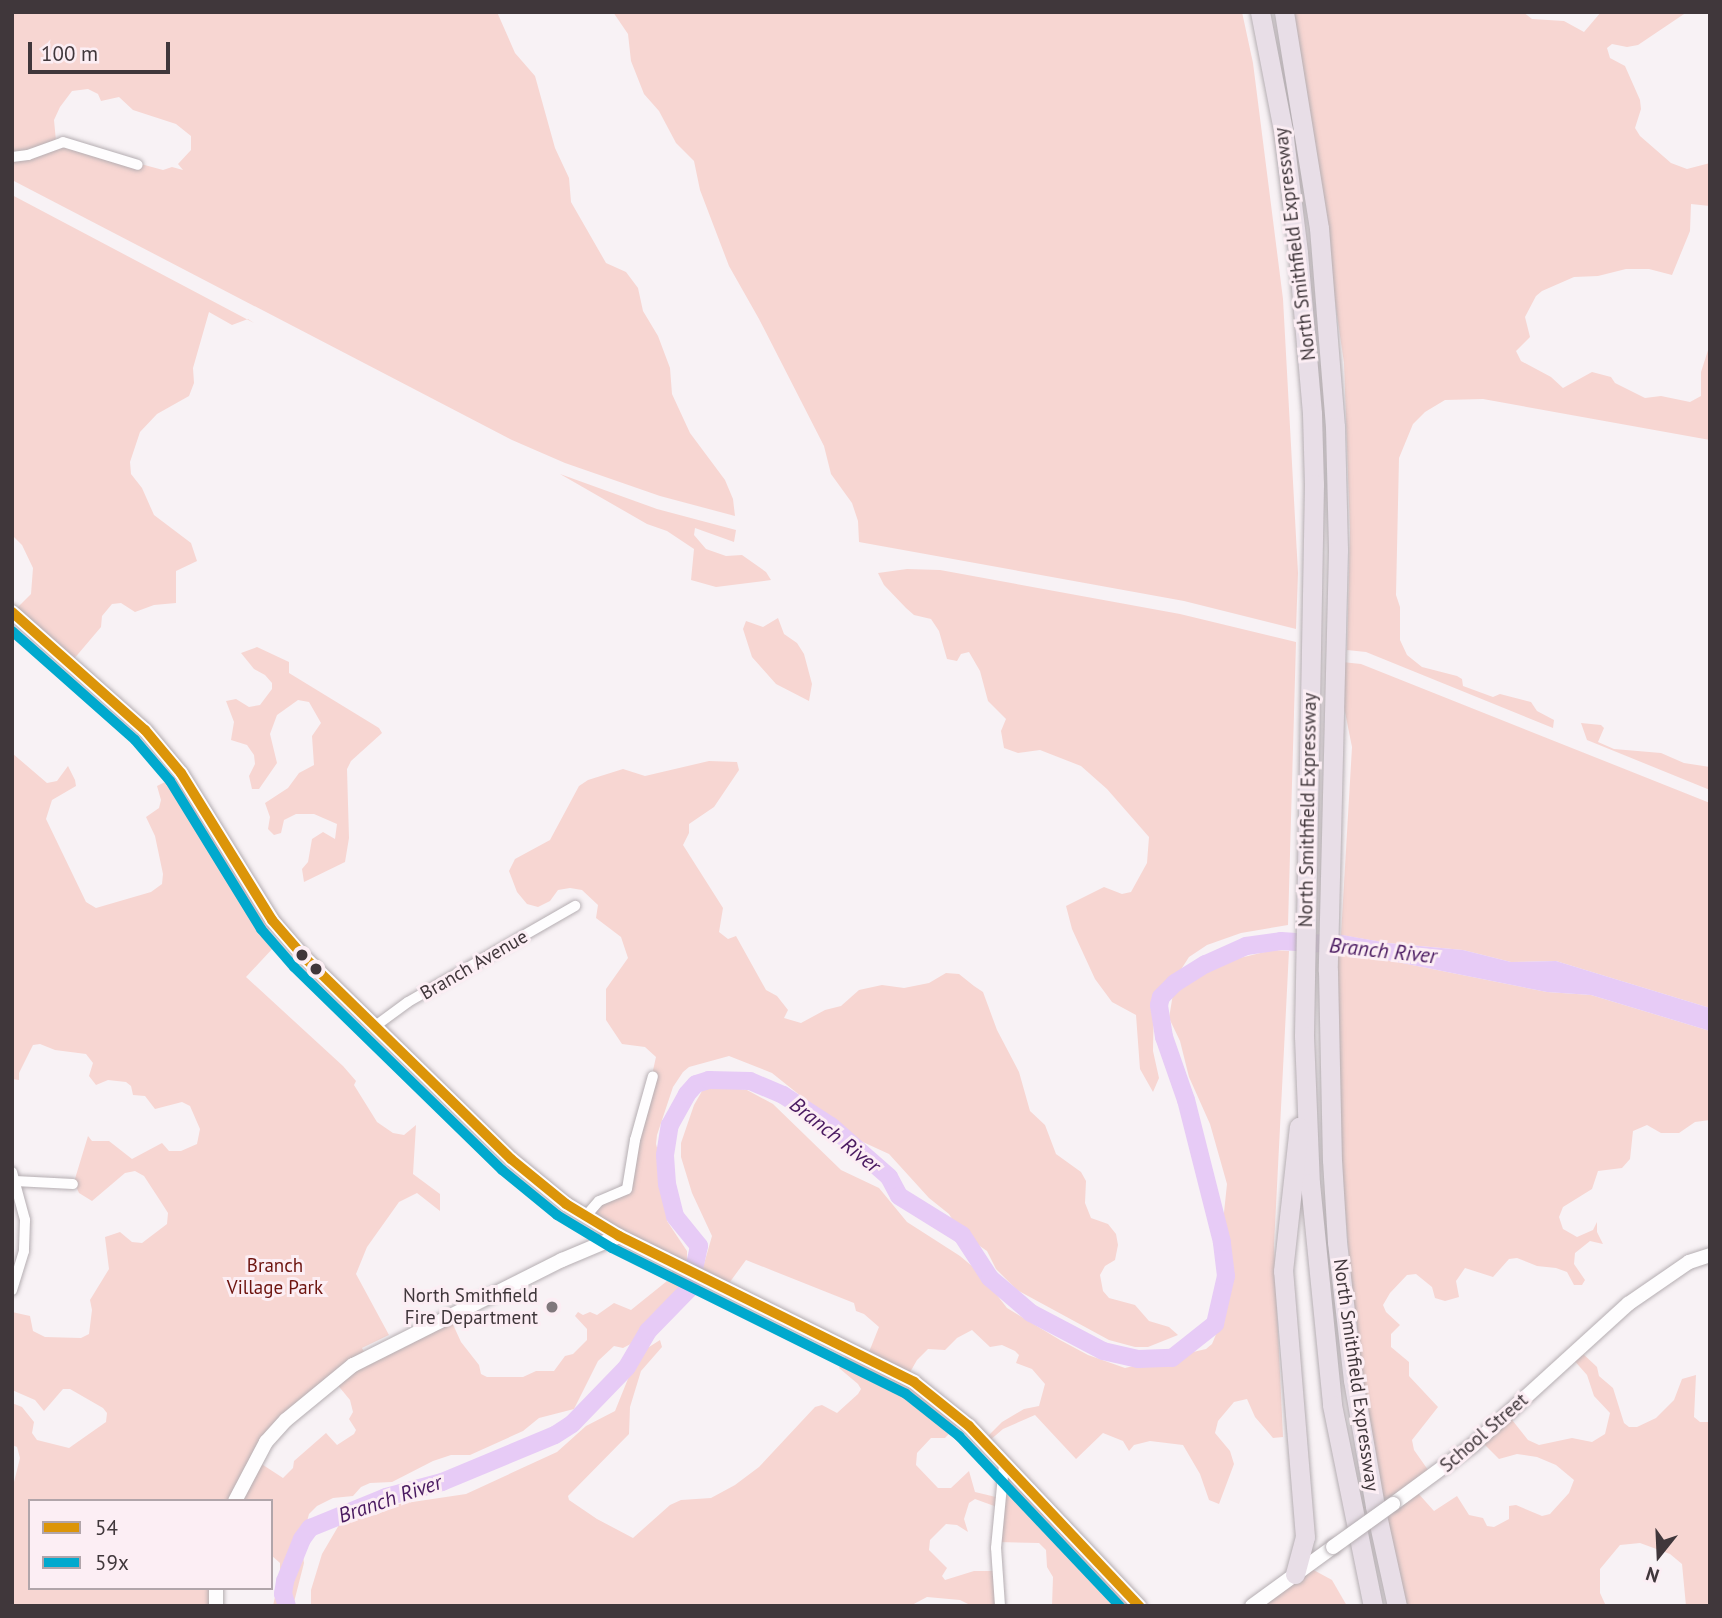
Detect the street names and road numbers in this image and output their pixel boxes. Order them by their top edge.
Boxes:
street label: North Smithfield Expressway [1269,126,1321,362]
street label: North Smithfield Expressway [1295,692,1321,928]
street label: Branch Avenue [416,925,532,1005]
street label: North Smithfield Expressway [1328,1257,1384,1493]
street label: School Street [1436,1389,1532,1477]

